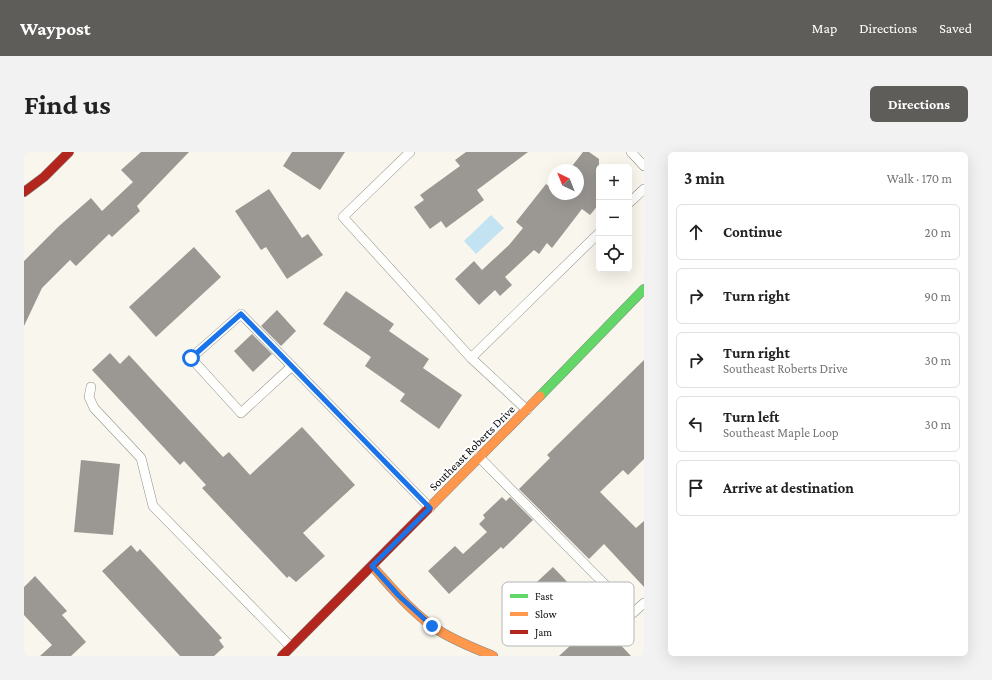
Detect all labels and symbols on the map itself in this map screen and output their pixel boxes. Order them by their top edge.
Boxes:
north arrow [548,164,584,200]
route start [182,349,200,367]
street label: Southeast Roberts Drive [426,402,518,494]
legend [502,582,634,646]
text: Fast [535,590,554,602]
text: Slow [535,608,557,620]
route end [423,617,441,635]
text: Jam [534,626,552,639]

